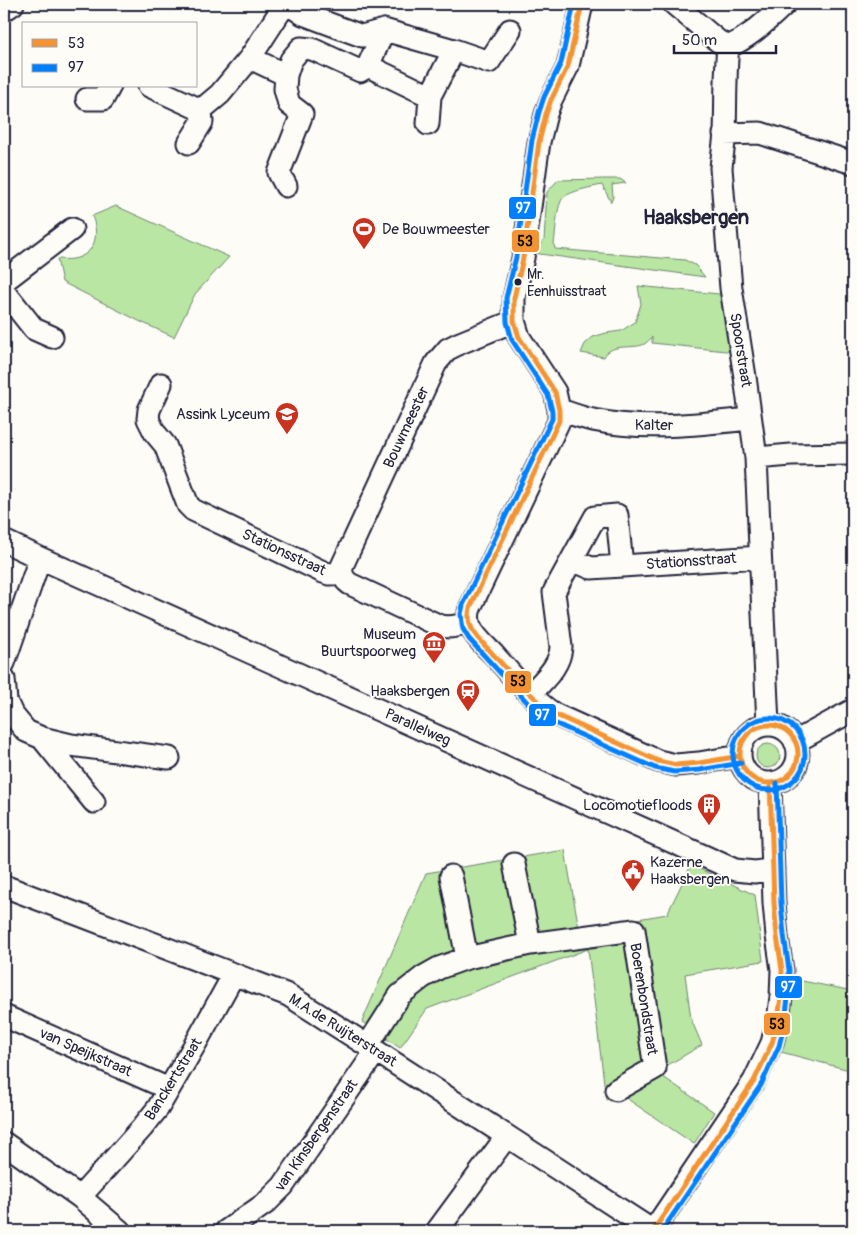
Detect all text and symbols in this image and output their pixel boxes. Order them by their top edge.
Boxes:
legend [22,22,198,88]
scale bar [674,22,777,54]
text: 50 m [682,31,717,50]
text: 53 [68,34,85,53]
text: 97 [68,58,84,77]
line badge: 97 [508,196,537,220]
text: 97 [516,200,531,217]
district label: Haaksbergen [643,205,749,230]
sports icon: De Bouwmeester [351,216,377,250]
place label: De Bouwmeester [382,220,491,239]
line badge: 53 [511,229,540,253]
text: 53 [517,233,533,250]
place label: Mr. Eenhuisstraat [527,266,607,300]
marker: Mr. Eenhuisstraat [513,277,523,287]
street label: Spoorstraat [725,312,756,390]
street label: Bouwmeester [379,383,434,471]
school or university icon: Assink Lyceum [274,401,300,435]
place label: Assink Lyceum [176,405,270,424]
street label: Kalter [635,416,674,435]
street label: Stationsstraat [239,525,330,581]
street label: Stationsstraat [645,549,738,574]
place label: Museum Buurtspoorweg [321,625,416,661]
museum icon: Museum Buurtspoorweg [421,630,447,664]
line badge: 53 [504,670,532,694]
text: 53 [510,673,526,690]
station icon: Haaksbergen [455,678,481,712]
place label: Haaksbergen [370,682,450,701]
line badge: 97 [528,703,557,727]
street label: Parallelweg [382,705,454,750]
text: 97 [535,707,550,724]
building icon: Locomotiefloods [696,792,722,826]
place label: Locomotiefloods [583,796,692,815]
place label: Kazerne Haaksbergen [650,853,730,889]
public building icon: Kazerne Haaksbergen [620,858,646,892]
street label: Boerenbondstraat [625,942,662,1057]
line badge: 97 [774,975,803,999]
text: 97 [781,979,796,996]
street label: M.A.de Ruijterstraat [285,990,401,1072]
line badge: 53 [763,1012,791,1036]
text: 53 [769,1016,785,1033]
street label: van Speijkstraat [36,1023,136,1082]
street label: Banckertstraat [141,1034,207,1124]
street label: van Kinsbergenstraat [270,1075,363,1196]

